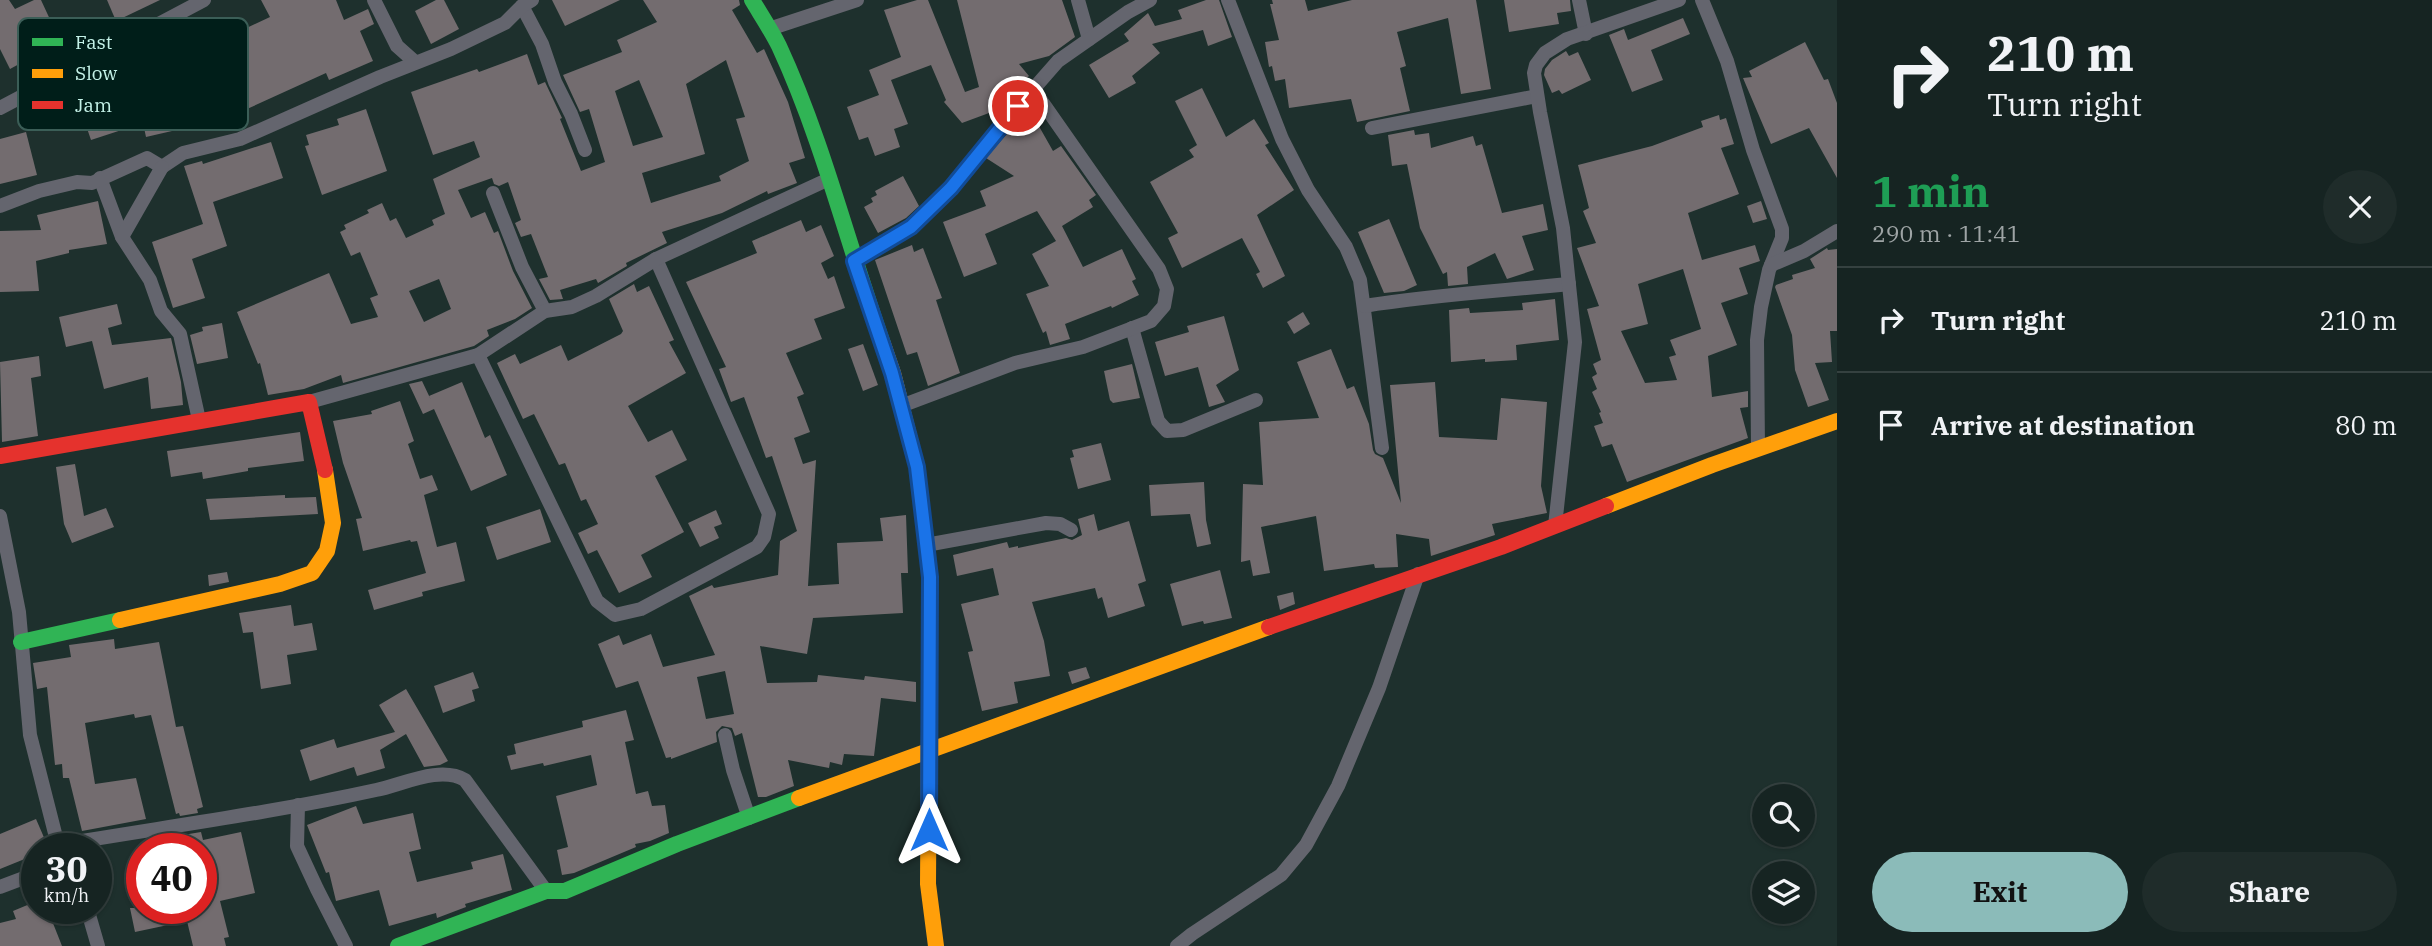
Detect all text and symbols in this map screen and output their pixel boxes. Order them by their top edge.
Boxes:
legend [18,18,248,130]
text: 210 m [1987,21,2134,84]
icon: right [1872,28,1963,119]
text: Fast [75,30,113,54]
text: Slow [75,61,117,85]
pin [988,76,1048,136]
text: Turn right [1987,83,2142,125]
icon: arrive [999,87,1037,125]
text: Jam [75,93,112,117]
text: 1 min [1872,164,1990,219]
button: close [2323,170,2397,244]
text: 290 m · 11:41 [1872,218,2021,248]
icon: right [1872,301,1910,339]
text: Turn right [1931,303,2065,337]
text: 210 m [2319,303,2397,337]
icon: arrive [1872,406,1910,444]
text: Arrive at destination [1931,408,2195,442]
text: 80 m [2335,408,2397,442]
map controls [1752,784,1815,924]
button: search [1752,784,1815,847]
position arrow [892,793,966,867]
speed limit sign: 40 [126,833,217,924]
text: 30 [45,846,88,892]
button: Exit [1872,852,2128,932]
button: Share [2142,852,2397,932]
button: layers [1752,861,1815,924]
text: km/h [44,884,89,907]

